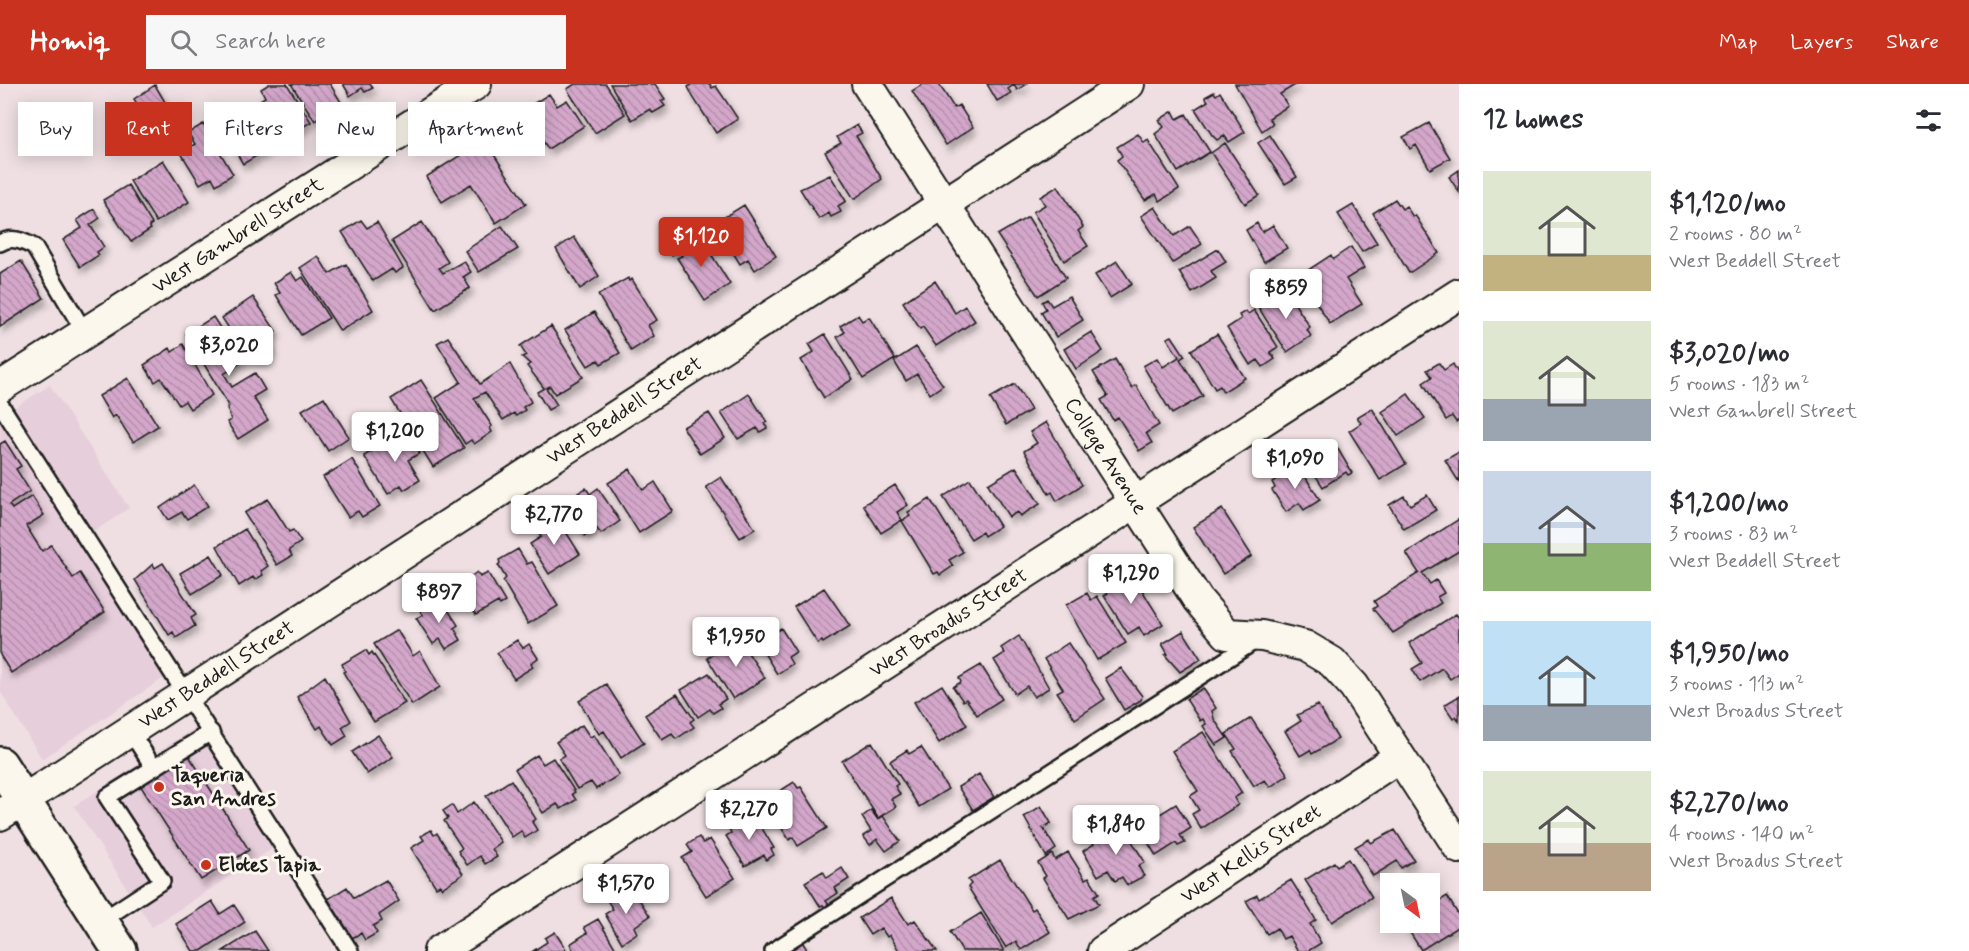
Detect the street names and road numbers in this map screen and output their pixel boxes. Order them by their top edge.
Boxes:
street label: West Gambrell Street [147,170,329,300]
street label: West Beddell Street [541,350,708,471]
street label: College Avenue [1058,392,1154,520]
street label: West Broadus Street [864,561,1033,684]
street label: West Beddell Street [133,614,300,736]
street label: West Kellis Street [1175,798,1327,910]

